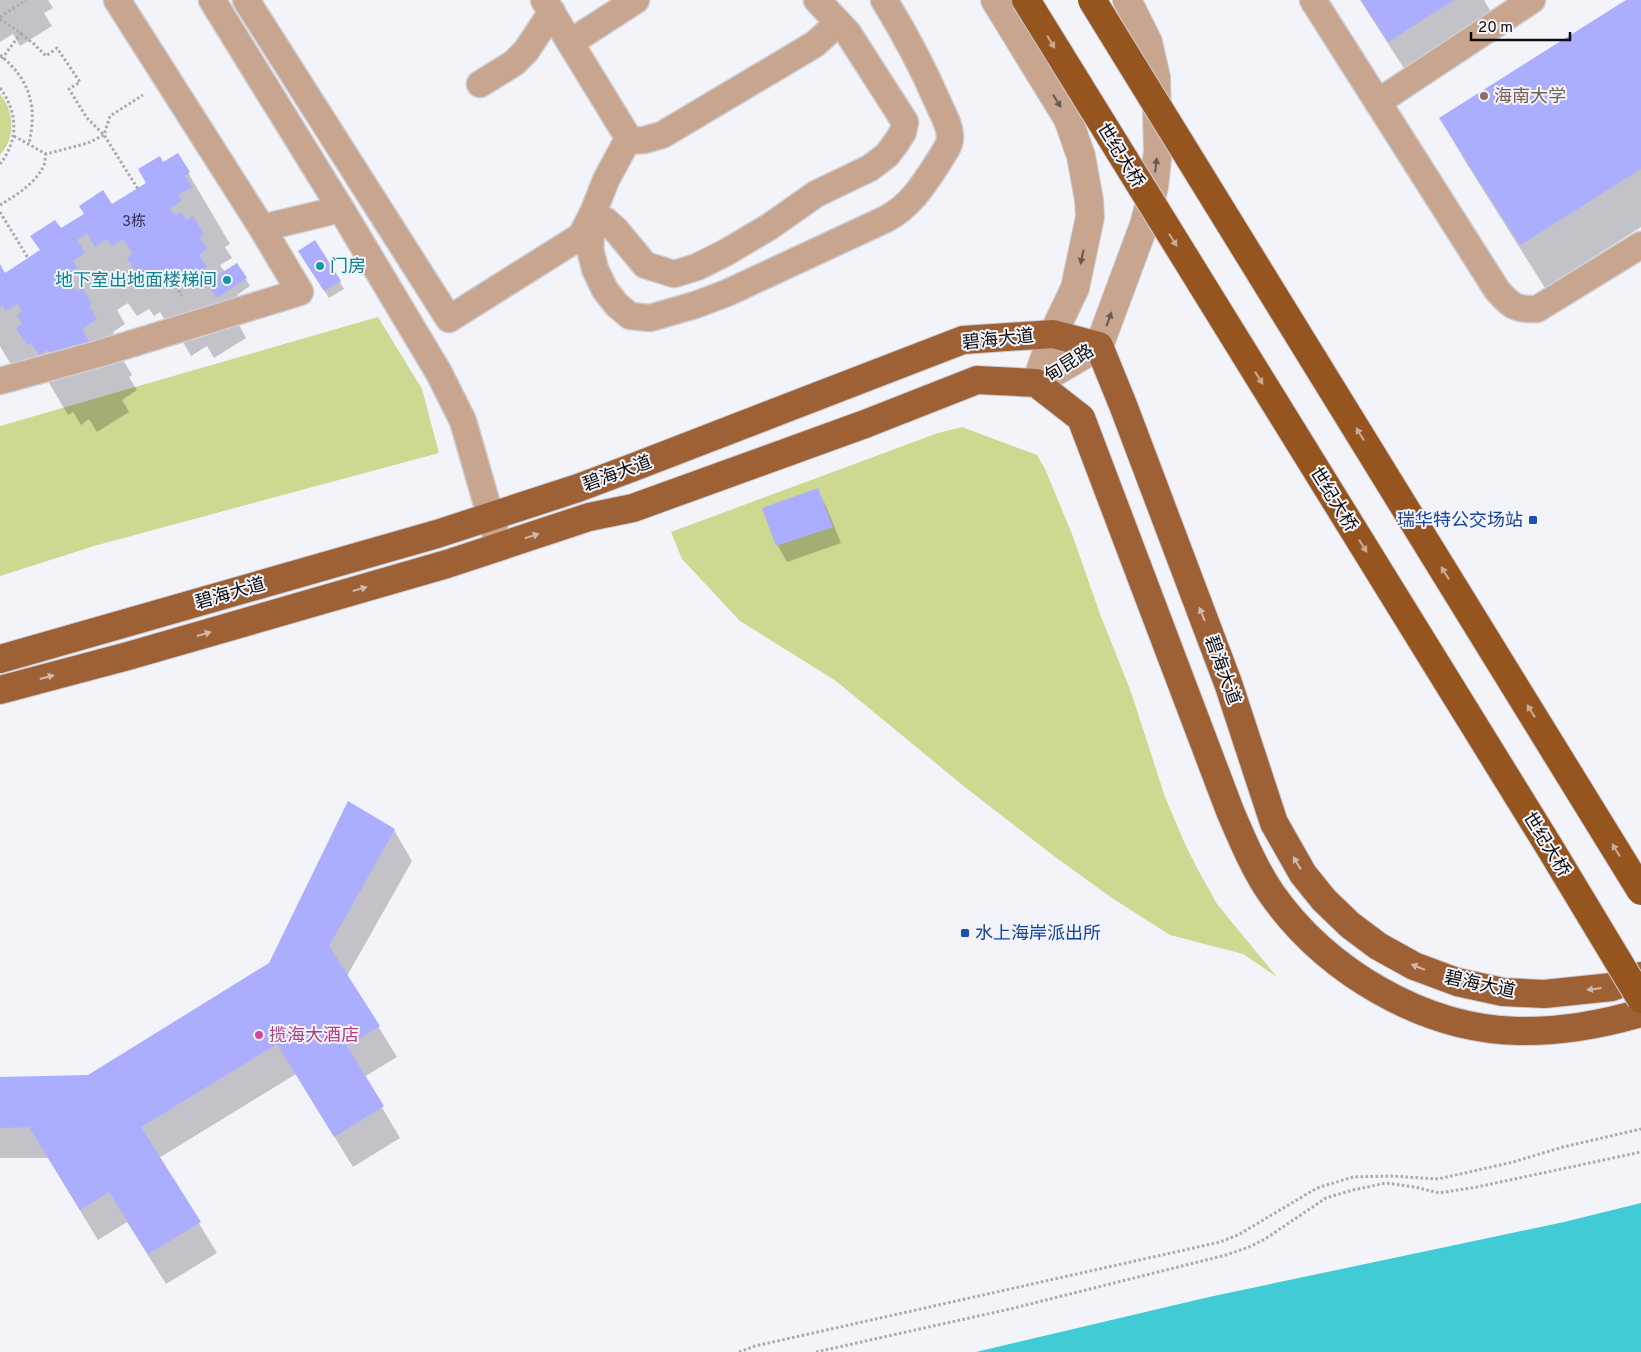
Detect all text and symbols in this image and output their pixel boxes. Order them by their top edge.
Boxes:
scale bar [1471,10,1570,42]
text: 20 m [1478,19,1513,38]
one-way arrow [1047,35,1056,48]
place label: 海南大学 [1494,86,1566,109]
marker: 海南大学 [1478,90,1490,102]
one-way arrow [1053,95,1062,108]
street label: 世纪大桥 [1091,119,1149,192]
one-way arrow [1153,156,1161,172]
house number: 3栋 [122,212,146,232]
one-way arrow [1169,233,1178,246]
one-way arrow [1078,249,1086,264]
place label: 门房 [330,256,366,279]
marker: 门房 [314,260,326,272]
place label: 地下室出地面楼梯间 [55,270,217,293]
marker: 地下室出地面楼梯间 [221,274,233,286]
one-way arrow [1105,312,1113,327]
street label: 碧海大道 [961,325,1035,356]
street label: 甸昆路 [1041,340,1099,388]
one-way arrow [1254,371,1263,384]
one-way arrow [1356,428,1365,441]
street label: 碧海大道 [580,451,655,498]
street label: 世纪大桥 [1304,463,1362,536]
place label: 瑞华特公交场站 [1397,510,1523,533]
marker: 瑞华特公交场站 [1527,514,1539,526]
one-way arrow [524,531,539,539]
one-way arrow [1358,539,1367,552]
one-way arrow [1441,566,1450,579]
street label: 碧海大道 [193,573,268,615]
one-way arrow [352,585,367,593]
one-way arrow [1198,606,1206,621]
one-way arrow [196,630,211,638]
street label: 碧海大道 [1198,633,1245,708]
one-way arrow [40,673,55,681]
one-way arrow [1526,705,1535,718]
street label: 世纪大桥 [1517,808,1575,881]
one-way arrow [1611,843,1620,856]
one-way arrow [1292,857,1301,870]
place label: 水上海岸派出所 [975,923,1101,946]
marker: 水上海岸派出所 [959,927,971,939]
one-way arrow [1411,963,1425,971]
street label: 碧海大道 [1442,967,1517,1004]
one-way arrow [1586,985,1602,993]
place label: 揽海大酒店 [269,1025,359,1048]
marker: 揽海大酒店 [253,1029,265,1041]

